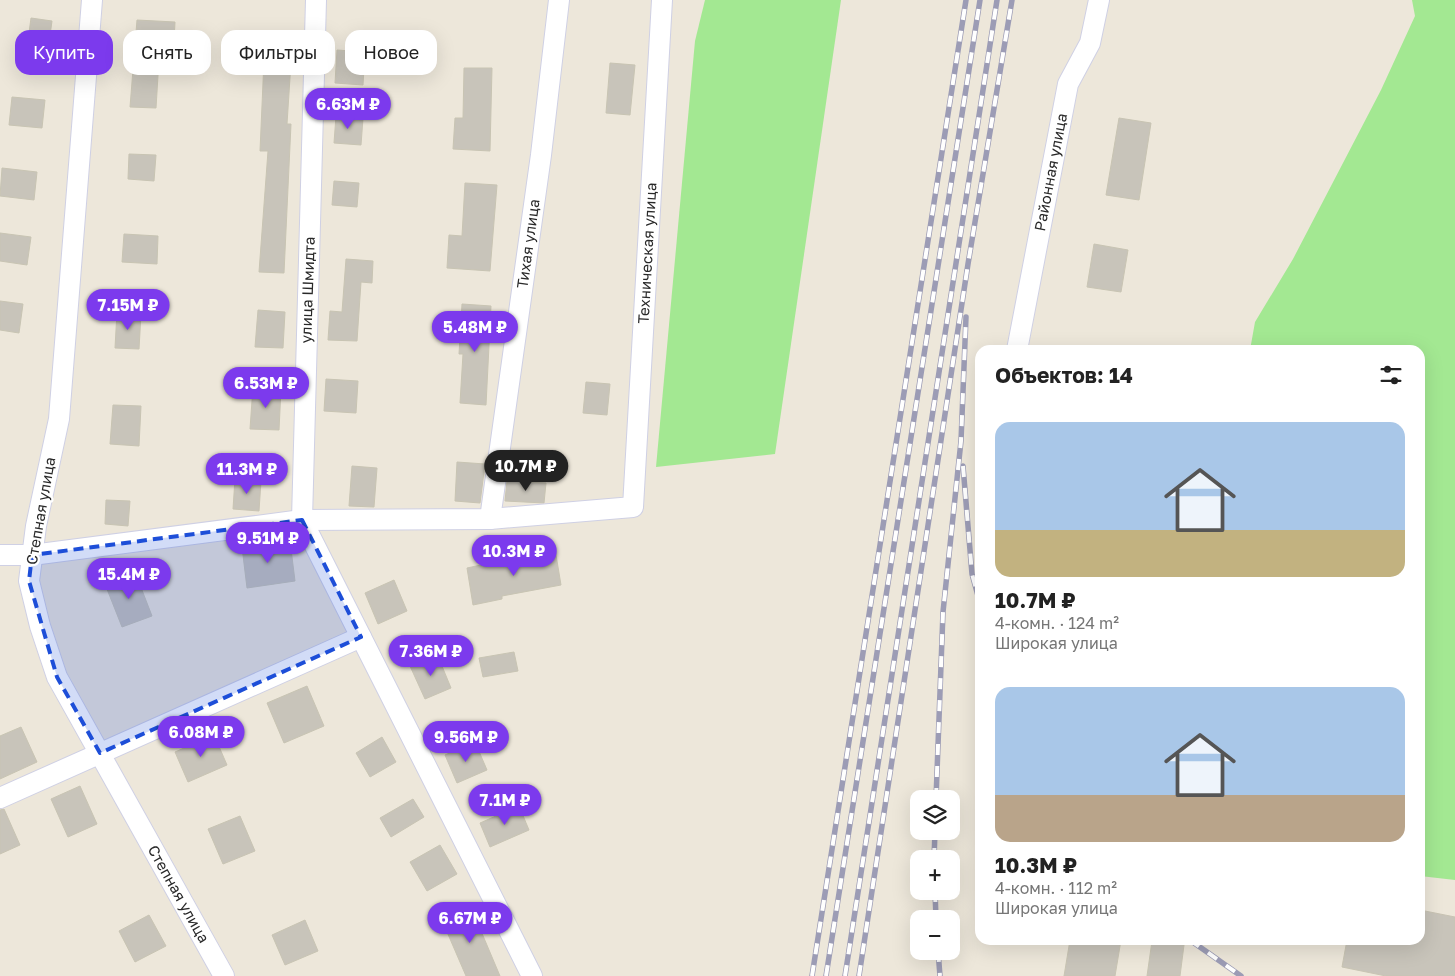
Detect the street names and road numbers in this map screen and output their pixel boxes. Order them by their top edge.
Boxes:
street label: Районная улица [1030,112,1070,232]
street label: Техническая улица [633,182,660,324]
street label: Тихая улица [512,198,543,289]
street label: улица Шмидта [296,236,318,344]
street label: Степная улица [22,456,58,566]
street label: Степная улица [145,842,214,946]

